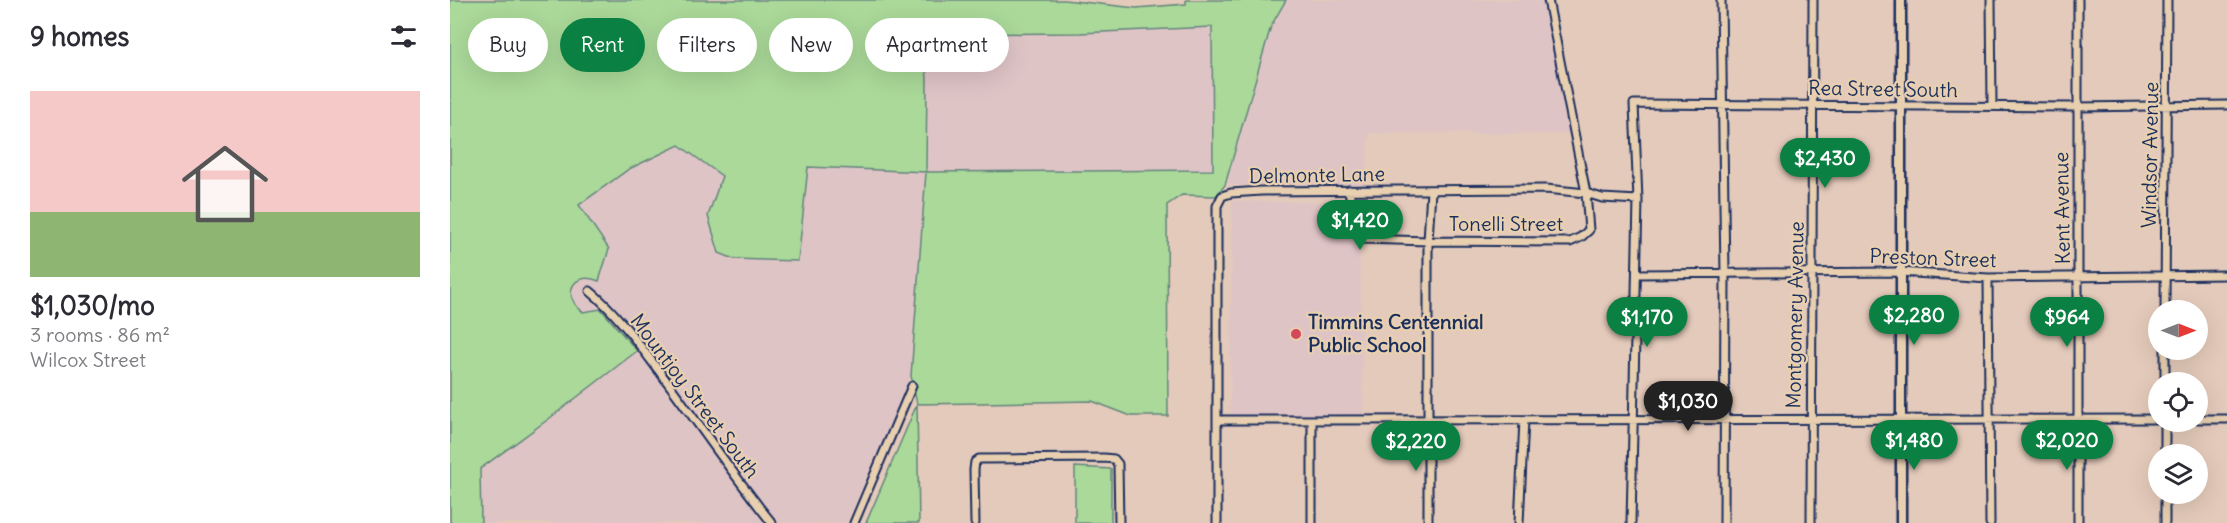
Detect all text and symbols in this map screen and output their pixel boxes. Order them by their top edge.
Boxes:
chip: Buy [468,18,548,72]
chip: Rent [560,18,645,72]
chip: Filters [657,18,757,72]
chip: New [769,18,853,72]
chip: Apartment [865,18,1009,72]
text: 9 homes [30,20,129,53]
icon: filters [387,20,420,53]
street label: Rea Street South [1808,75,1958,102]
street label: Windsor Avenue [2136,82,2163,228]
icon: home [171,130,279,238]
pin: $2,430 [1776,138,1874,189]
text: $2,430 [1794,145,1856,170]
street label: Kent Avenue [2048,152,2075,265]
street label: Delmonte Lane [1249,161,1385,188]
pin: $1,420 [1311,200,1409,251]
text: $1,420 [1331,207,1389,232]
street label: Tonelli Street [1449,211,1563,236]
street label: Montgomery Avenue [1780,221,1809,409]
street label: Preston Street [1869,243,1997,272]
text: $1,030/mo [30,289,155,322]
pin: $2,280 [1865,295,1963,346]
pin: $1,170 [1598,297,1696,348]
pin: $964 [2031,297,2103,348]
north arrow [2148,300,2208,360]
map controls [2148,300,2208,504]
text: $2,280 [1883,302,1945,327]
text: $1,170 [1621,304,1673,329]
text: $964 [2044,304,2090,329]
street label: Mountjoy Street South [625,309,765,483]
place label: Timmins Centennial Public School [1308,309,1484,357]
text: 3 rooms · 86 m² [30,322,170,347]
marker: Timmins Centennial Public School [1289,327,1303,341]
text: Wilcox Street [30,347,146,372]
button: locate [2148,372,2208,432]
pin: $1,030 [1639,381,1737,432]
text: $1,030 [1658,388,1718,413]
pin: $1,480 [1865,420,1963,471]
pin: $2,020 [2018,420,2116,471]
pin: $2,220 [1367,421,1465,472]
text: $1,480 [1885,427,1943,452]
text: $2,020 [2035,427,2099,452]
text: $2,220 [1385,428,1447,453]
button: layers [2148,444,2208,504]

